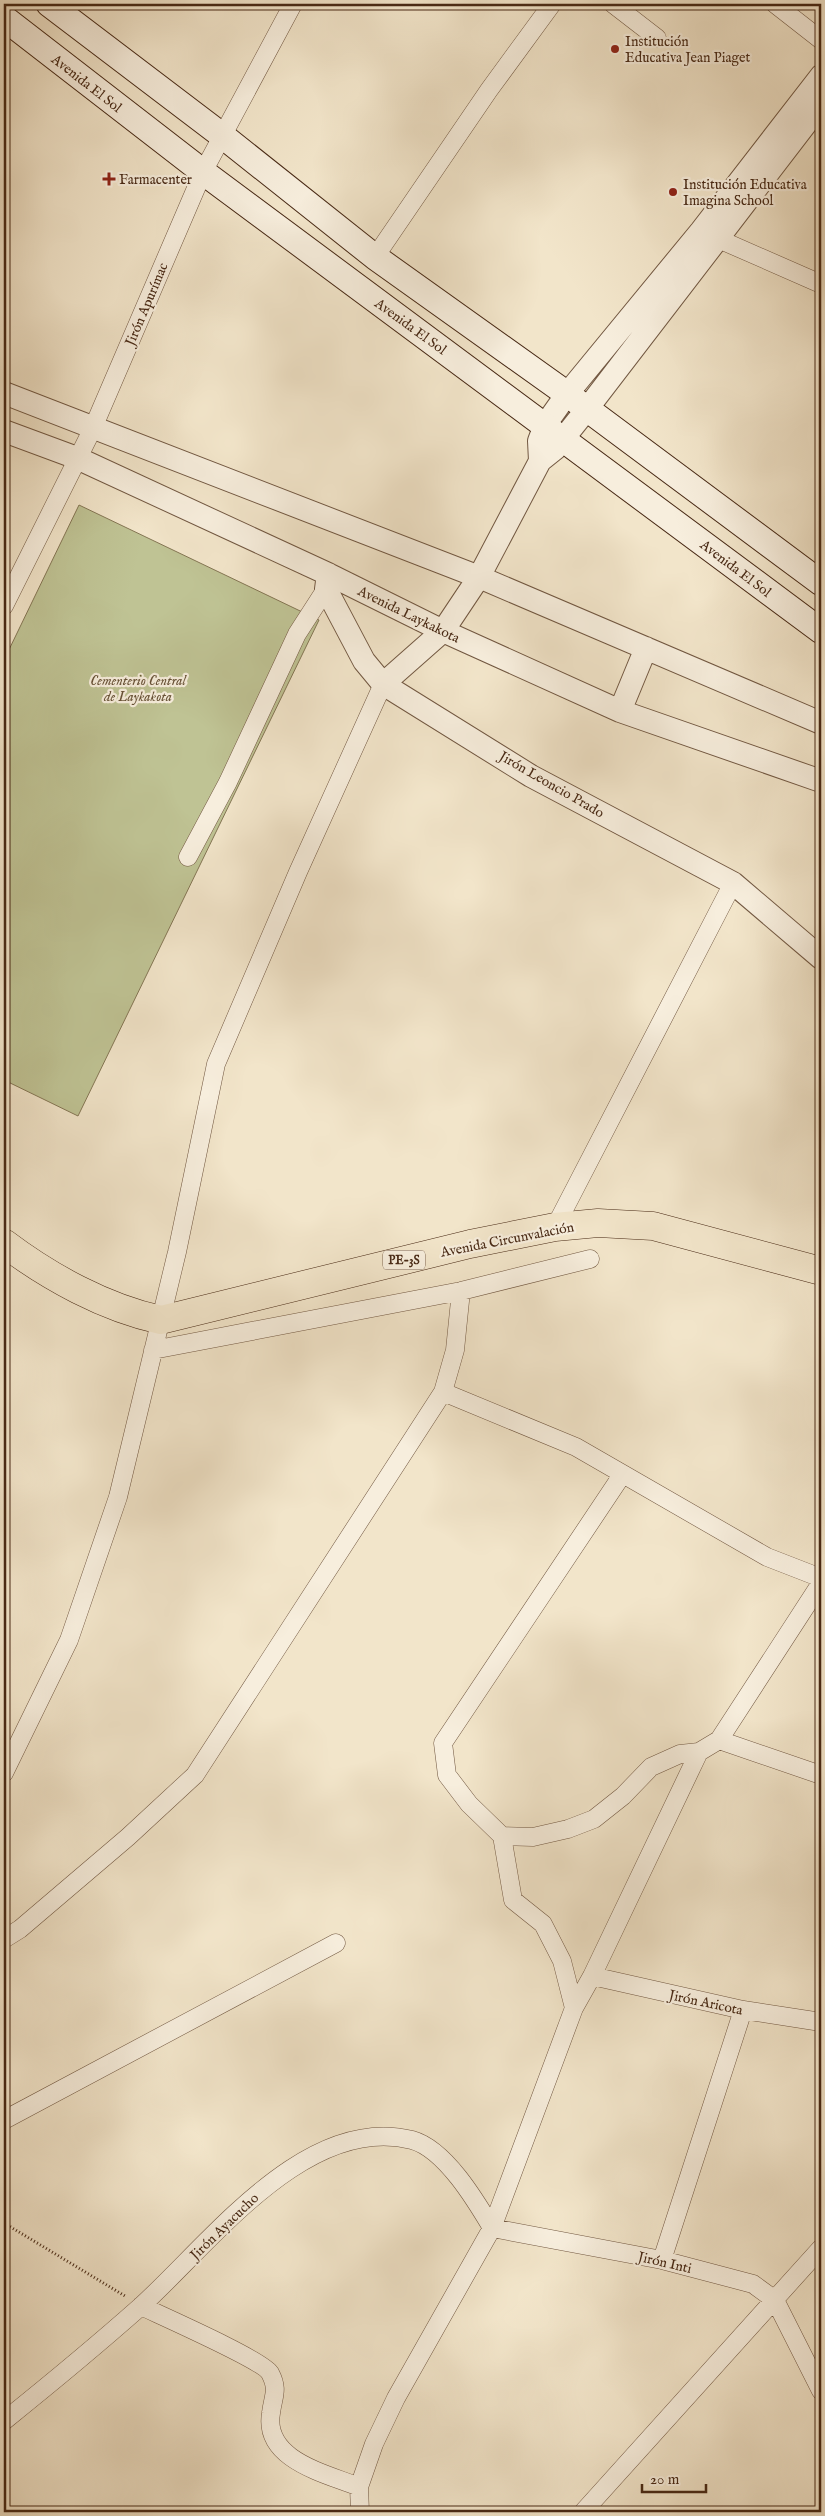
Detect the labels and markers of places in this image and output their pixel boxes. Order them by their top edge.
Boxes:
place label: Institución Educativa Jean Piaget [625,33,750,67]
marker: Institución Educativa Jean Piaget [609,43,621,55]
place label: Farmacenter [119,171,192,189]
marker: Farmacenter [103,173,115,185]
place label: Institución Educativa Imagina School [683,176,808,210]
marker: Institución Educativa Imagina School [667,186,679,198]

